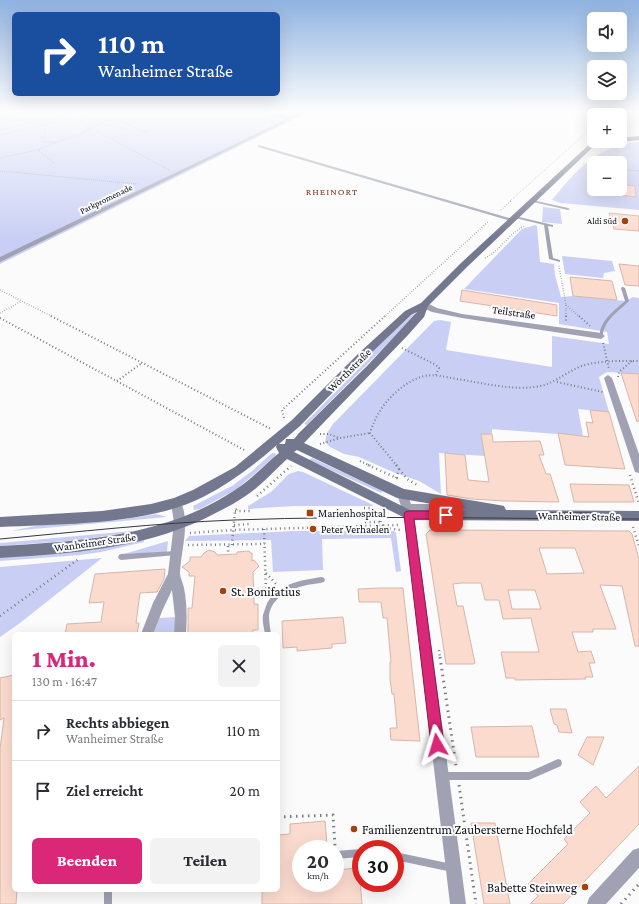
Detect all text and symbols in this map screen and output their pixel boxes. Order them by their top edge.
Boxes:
map controls [587,12,627,196]
button: sound [587,12,627,52]
icon: right [32,28,84,80]
text: 110 m [98,28,165,59]
button: layers [587,60,627,100]
text: Wanheimer Straße [98,61,233,81]
button: + [587,108,627,148]
button: − [587,156,627,196]
street label: Parkpromenade [78,182,134,216]
district label: RHEINORT [306,186,358,197]
place label: Aldi Süd [587,216,617,226]
marker: Aldi Süd [620,216,630,226]
street label: Teilstraße [491,303,537,321]
street label: Wörthstraße [325,346,373,394]
pin [429,498,463,532]
icon: arrive [435,504,457,526]
place label: Marienhospital [318,507,386,520]
marker: Marienhospital [305,508,315,518]
street label: Wanheimer Straße [538,509,620,523]
place label: Peter Verhaelen [321,523,390,535]
marker: Peter Verhaelen [308,524,318,534]
street label: Wanheimer Straße [53,530,137,554]
place label: St. Bonifatius [231,584,300,599]
marker: St. Bonifatius [218,586,228,596]
text: 1 Min. [32,645,96,672]
button: close [218,645,260,687]
text: 130 m · 16:47 [32,674,97,689]
text: Rechts abbiegen [66,715,169,731]
icon: right [32,720,54,742]
text: 110 m [227,723,260,739]
position arrow [416,724,458,766]
text: Wanheimer Straße [66,731,163,746]
icon: arrive [32,780,54,802]
text: Ziel erreicht [66,783,143,799]
text: 20 m [230,783,260,799]
place label: Familienzentrum Zaubersterne Hochfeld [362,822,573,837]
marker: Familienzentrum Zaubersterne Hochfeld [349,824,359,834]
button: Beenden [32,838,142,884]
button: Teilen [150,838,260,884]
speed limit sign: 30 [352,840,404,892]
text: 20 [307,850,329,872]
text: km/h [307,870,329,881]
place label: Babette Steinweg [487,880,578,895]
marker: Babette Steinweg [580,882,590,892]

